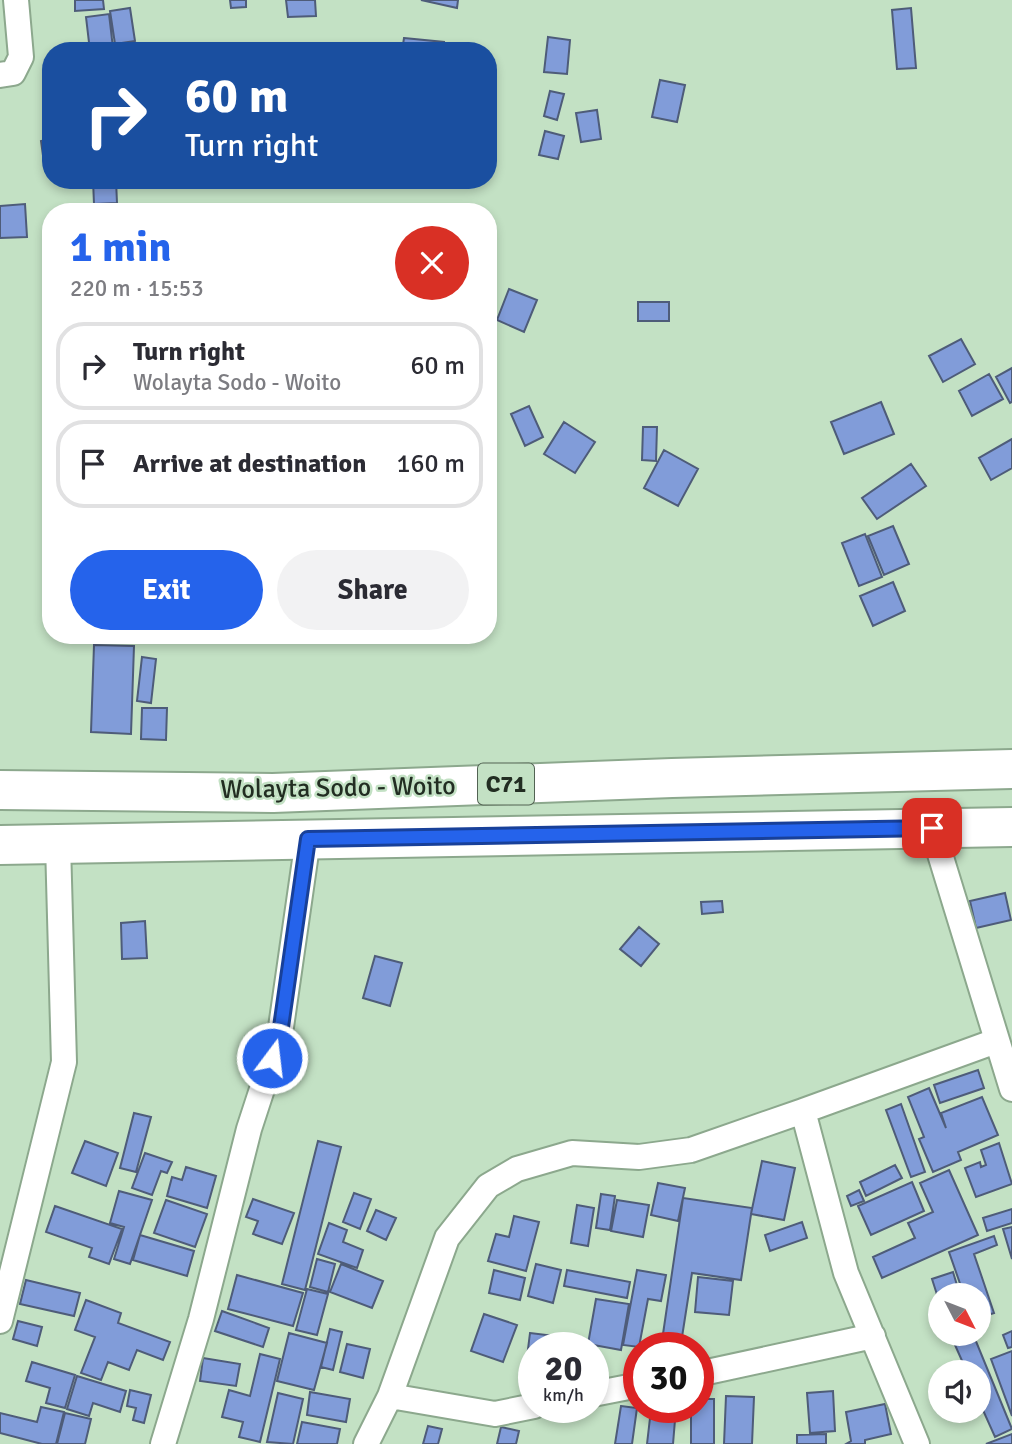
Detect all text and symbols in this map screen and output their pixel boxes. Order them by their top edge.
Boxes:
text: 60 m [185,66,288,126]
icon: right [70,70,161,161]
text: Turn right [185,126,318,165]
text: 1 min [70,222,171,273]
button: close [395,226,469,300]
text: 220 m · 15:53 [70,274,204,303]
text: Turn right [133,336,245,368]
icon: right [74,347,112,385]
text: 60 m [410,350,465,382]
text: Wolayta Sodo - Woito [133,368,341,397]
icon: arrive [74,445,112,483]
text: Arrive at destination [133,448,366,480]
text: 160 m [396,448,465,480]
button: Exit [70,550,263,630]
button: Share [277,550,469,630]
road number: C71 [478,764,534,804]
street label: Wolayta Sodo - Woito [220,770,456,806]
pin [902,798,962,858]
icon: arrive [913,809,951,847]
position arrow [235,1021,309,1095]
north arrow [928,1283,990,1346]
map controls [928,1283,991,1423]
speed limit sign: 30 [623,1332,714,1423]
text: 20 [545,1347,582,1390]
button: sound [928,1360,991,1423]
text: km/h [543,1384,584,1406]

